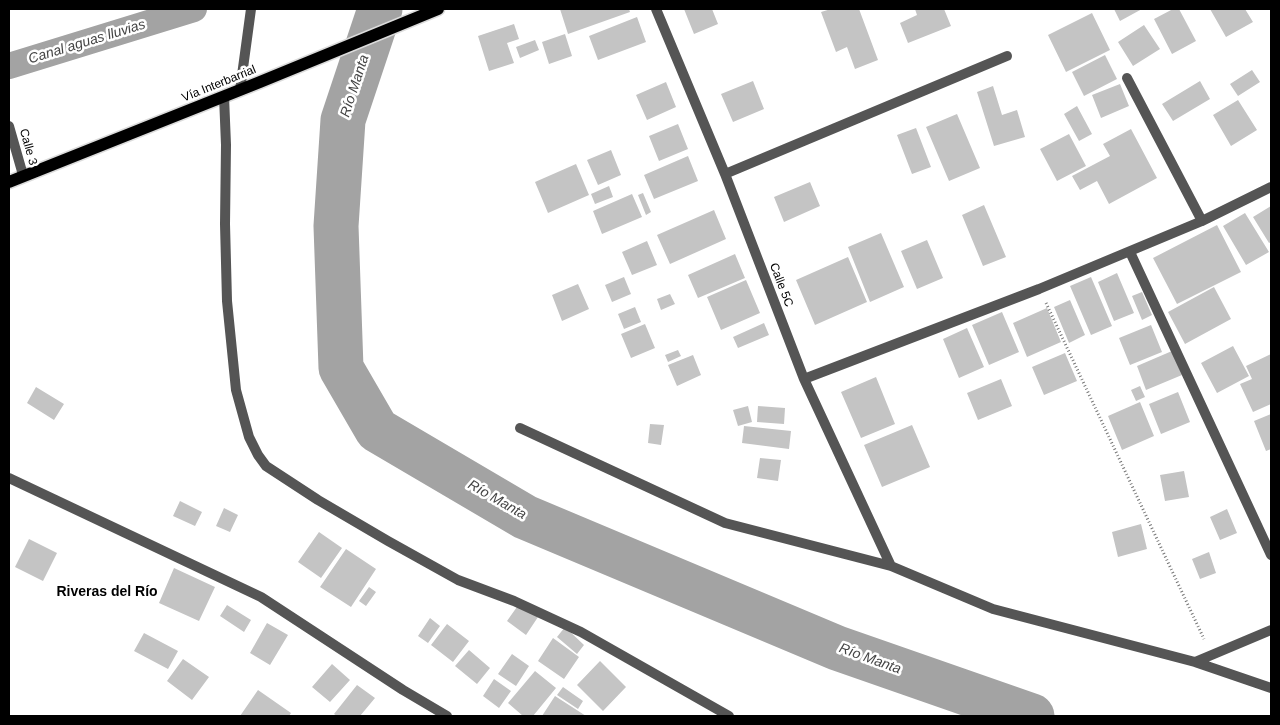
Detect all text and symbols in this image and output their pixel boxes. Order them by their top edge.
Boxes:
water label: Canal aguas lluvias [26,16,148,68]
water label: Río Manta [337,53,373,119]
street label: Vía Interbarrial [180,63,258,105]
street label: Calle 3 [16,127,40,167]
street label: Calle 5C [766,261,796,309]
water label: Río Manta [465,477,529,523]
district label: Riveras del Río [56,584,158,600]
water label: Río Manta [837,640,903,678]

